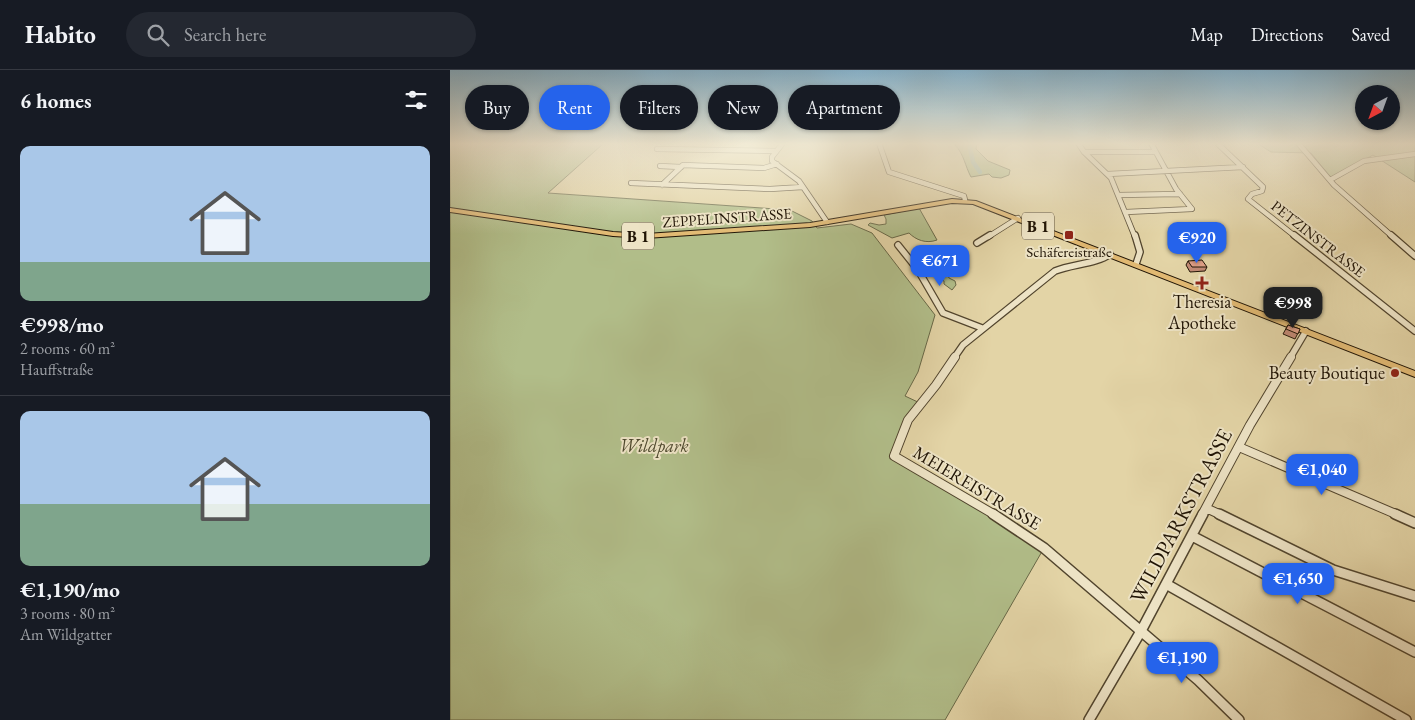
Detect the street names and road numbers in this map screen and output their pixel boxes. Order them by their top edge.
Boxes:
street label: PETZINSTRASSE [1268,196,1369,281]
street label: ZEPPELINSTRASSE [662,203,793,231]
road number: B 1 [1022,212,1054,240]
road number: B 1 [622,223,654,250]
street label: WILDPARKSTRASSE [1123,424,1238,608]
street label: MEIEREISTRASSE [909,440,1045,535]

